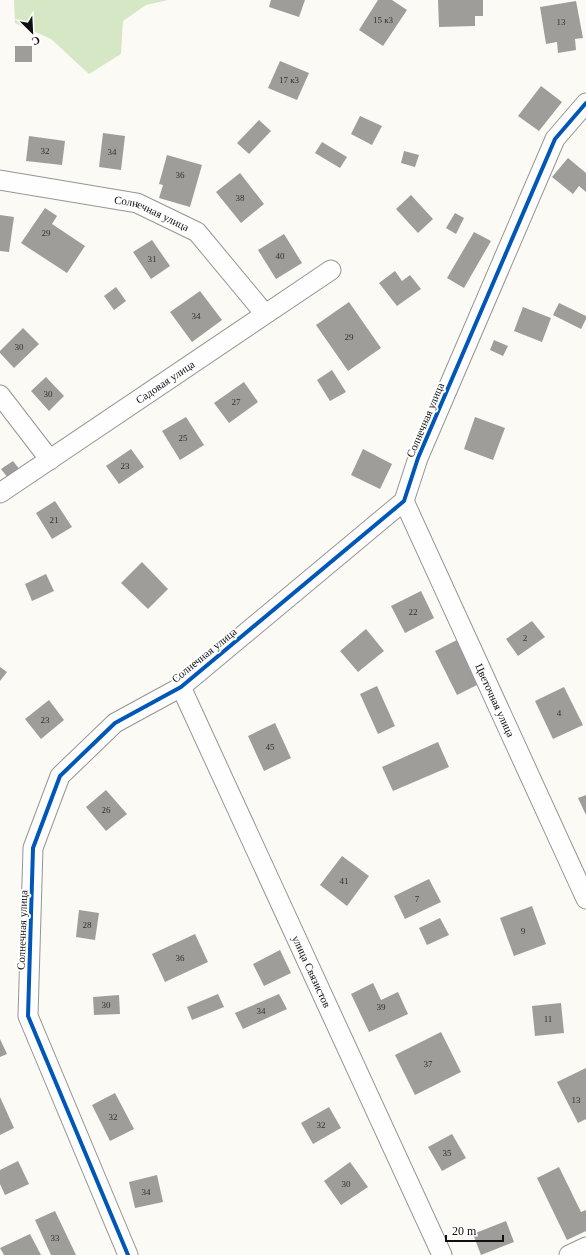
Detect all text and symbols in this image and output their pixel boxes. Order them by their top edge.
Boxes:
north arrow [12,12,52,52]
house number: 15 к3 [373,15,394,25]
house number: 13 [557,17,566,27]
text: С [30,34,42,48]
house number: 17 к3 [279,75,300,85]
house number: 32 [41,146,50,156]
house number: 34 [108,147,117,157]
house number: 36 [176,170,185,180]
street label: Солнечная улица [113,193,191,233]
house number: 38 [236,193,245,203]
house number: 29 [42,228,51,238]
house number: 40 [276,251,285,261]
house number: 31 [148,254,157,264]
house number: 34 [192,311,201,321]
house number: 29 [345,332,354,342]
house number: 30 [15,342,24,352]
street label: Садовая улица [133,358,197,406]
street label: Солнечная улица [404,381,446,459]
house number: 30 [44,389,53,399]
house number: 27 [232,397,241,407]
house number: 25 [179,433,188,443]
house number: 23 [121,461,130,471]
house number: 21 [50,515,59,525]
house number: 22 [409,607,418,617]
street label: Солнечная улица [169,625,239,685]
house number: 2 [523,633,527,643]
street label: Цветочная улица [473,662,517,739]
house number: 4 [557,708,562,718]
house number: 23 [41,715,50,725]
house number: 45 [266,742,275,752]
house number: 26 [102,805,111,815]
house number: 41 [340,876,349,886]
street label: Солнечная улица [15,890,29,970]
house number: 7 [415,894,420,904]
house number: 28 [83,920,92,930]
house number: 9 [521,926,526,936]
street label: улица Связистов [290,933,333,1009]
house number: 36 [176,953,185,963]
house number: 30 [102,1000,111,1010]
house number: 39 [377,1002,386,1012]
house number: 34 [257,1006,266,1016]
house number: 11 [544,1014,552,1024]
house number: 37 [424,1059,433,1069]
house number: 13 [572,1095,581,1105]
house number: 32 [109,1112,118,1122]
house number: 32 [317,1120,326,1130]
house number: 35 [443,1148,452,1158]
house number: 30 [342,1179,351,1189]
house number: 34 [142,1187,151,1197]
scale bar [446,1217,503,1243]
text: 20 m [452,1224,477,1238]
house number: 33 [51,1233,60,1243]

